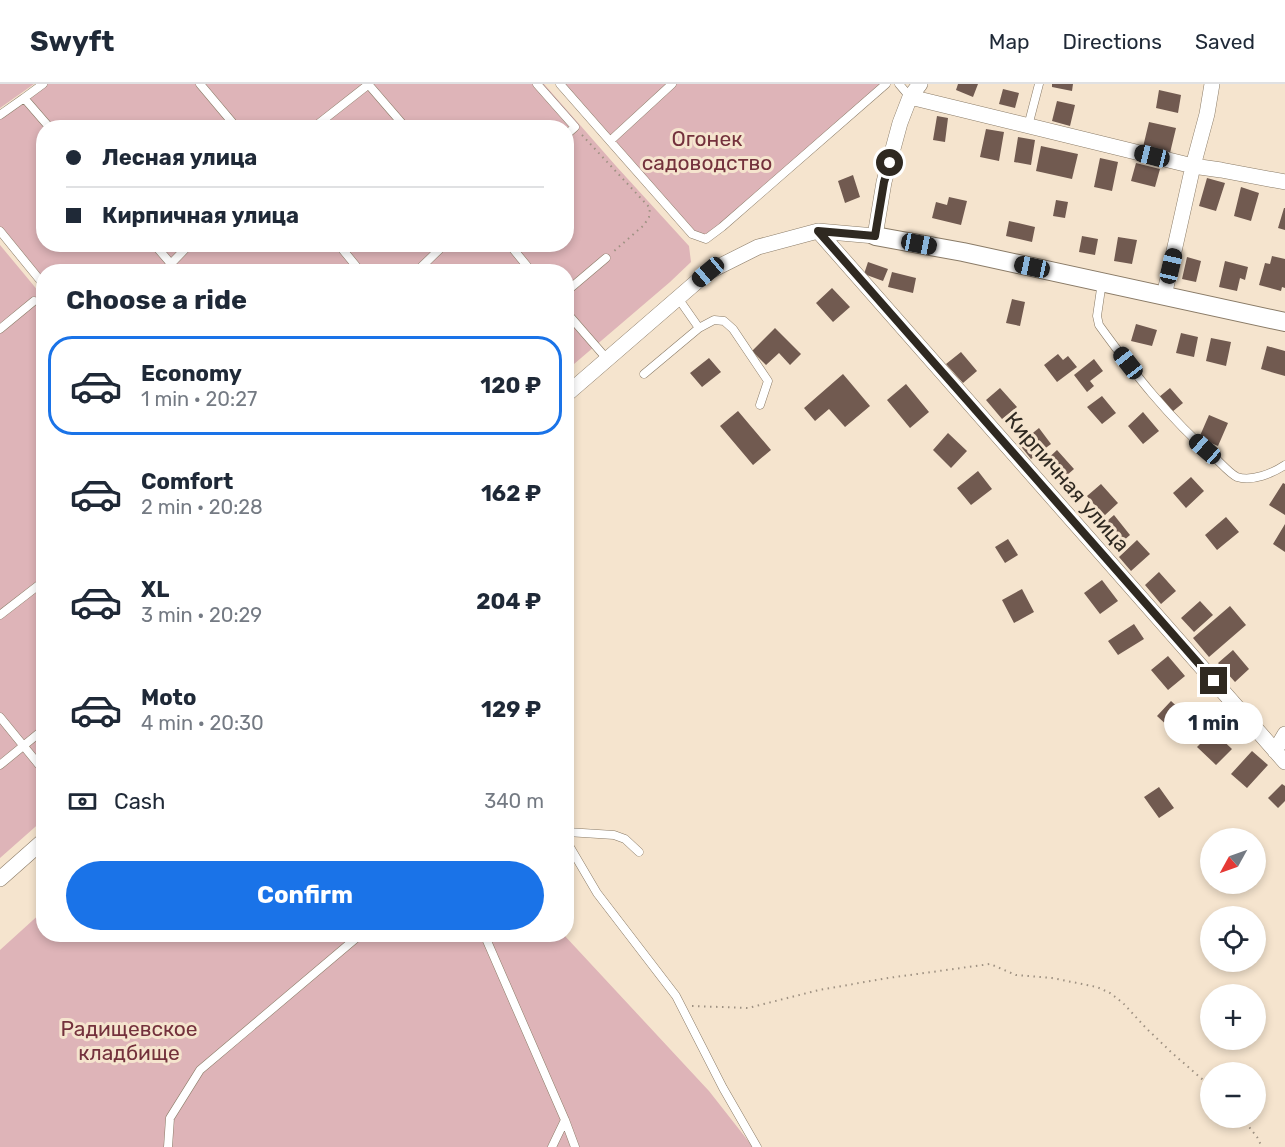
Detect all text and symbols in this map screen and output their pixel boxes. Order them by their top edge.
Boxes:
text: Swyft [30,25,114,58]
text: Map [989,29,1030,54]
text: Directions [1063,29,1162,54]
text: Saved [1195,29,1255,54]
park label: Огонек садоводство [642,126,772,175]
car [1132,143,1172,169]
text: Лесная улица [102,144,257,171]
route start [876,149,903,176]
text: Кирпичная улица [102,202,299,229]
car [900,232,938,256]
car [1158,246,1184,286]
car [688,254,728,290]
car [1013,254,1051,280]
text: Choose a ride [66,284,247,316]
car [1110,343,1146,383]
icon: car [69,359,123,413]
text: Economy [141,360,242,387]
text: 120 ₽ [480,372,541,399]
text: 1 min · 20:27 [141,387,257,411]
street label: Кирпичная улица [1000,407,1135,557]
car [1186,430,1224,468]
icon: car [69,467,123,521]
text: Comfort [141,468,233,495]
text: 162 ₽ [481,480,541,507]
text: 2 min · 20:28 [141,495,263,519]
icon: car [69,575,123,629]
text: XL [141,576,169,603]
text: 204 ₽ [476,588,541,615]
text: 3 min · 20:29 [141,603,262,627]
route end [1200,667,1227,694]
icon: car [69,683,123,737]
text: Moto [141,684,196,711]
text: 129 ₽ [481,696,541,723]
callout: 1 min [1164,702,1264,744]
text: 4 min · 20:30 [141,711,264,735]
text: 1 min [1188,711,1239,735]
icon: cash [66,785,99,818]
text: Cash [114,788,165,815]
text: 340 m [484,789,544,813]
north arrow [1200,828,1266,894]
map controls [1200,828,1266,1128]
button: Confirm [66,861,544,930]
button: locate [1200,906,1266,972]
button: + [1200,984,1266,1050]
park label: Радищевское кладбище [60,1016,198,1065]
button: − [1200,1062,1266,1128]

